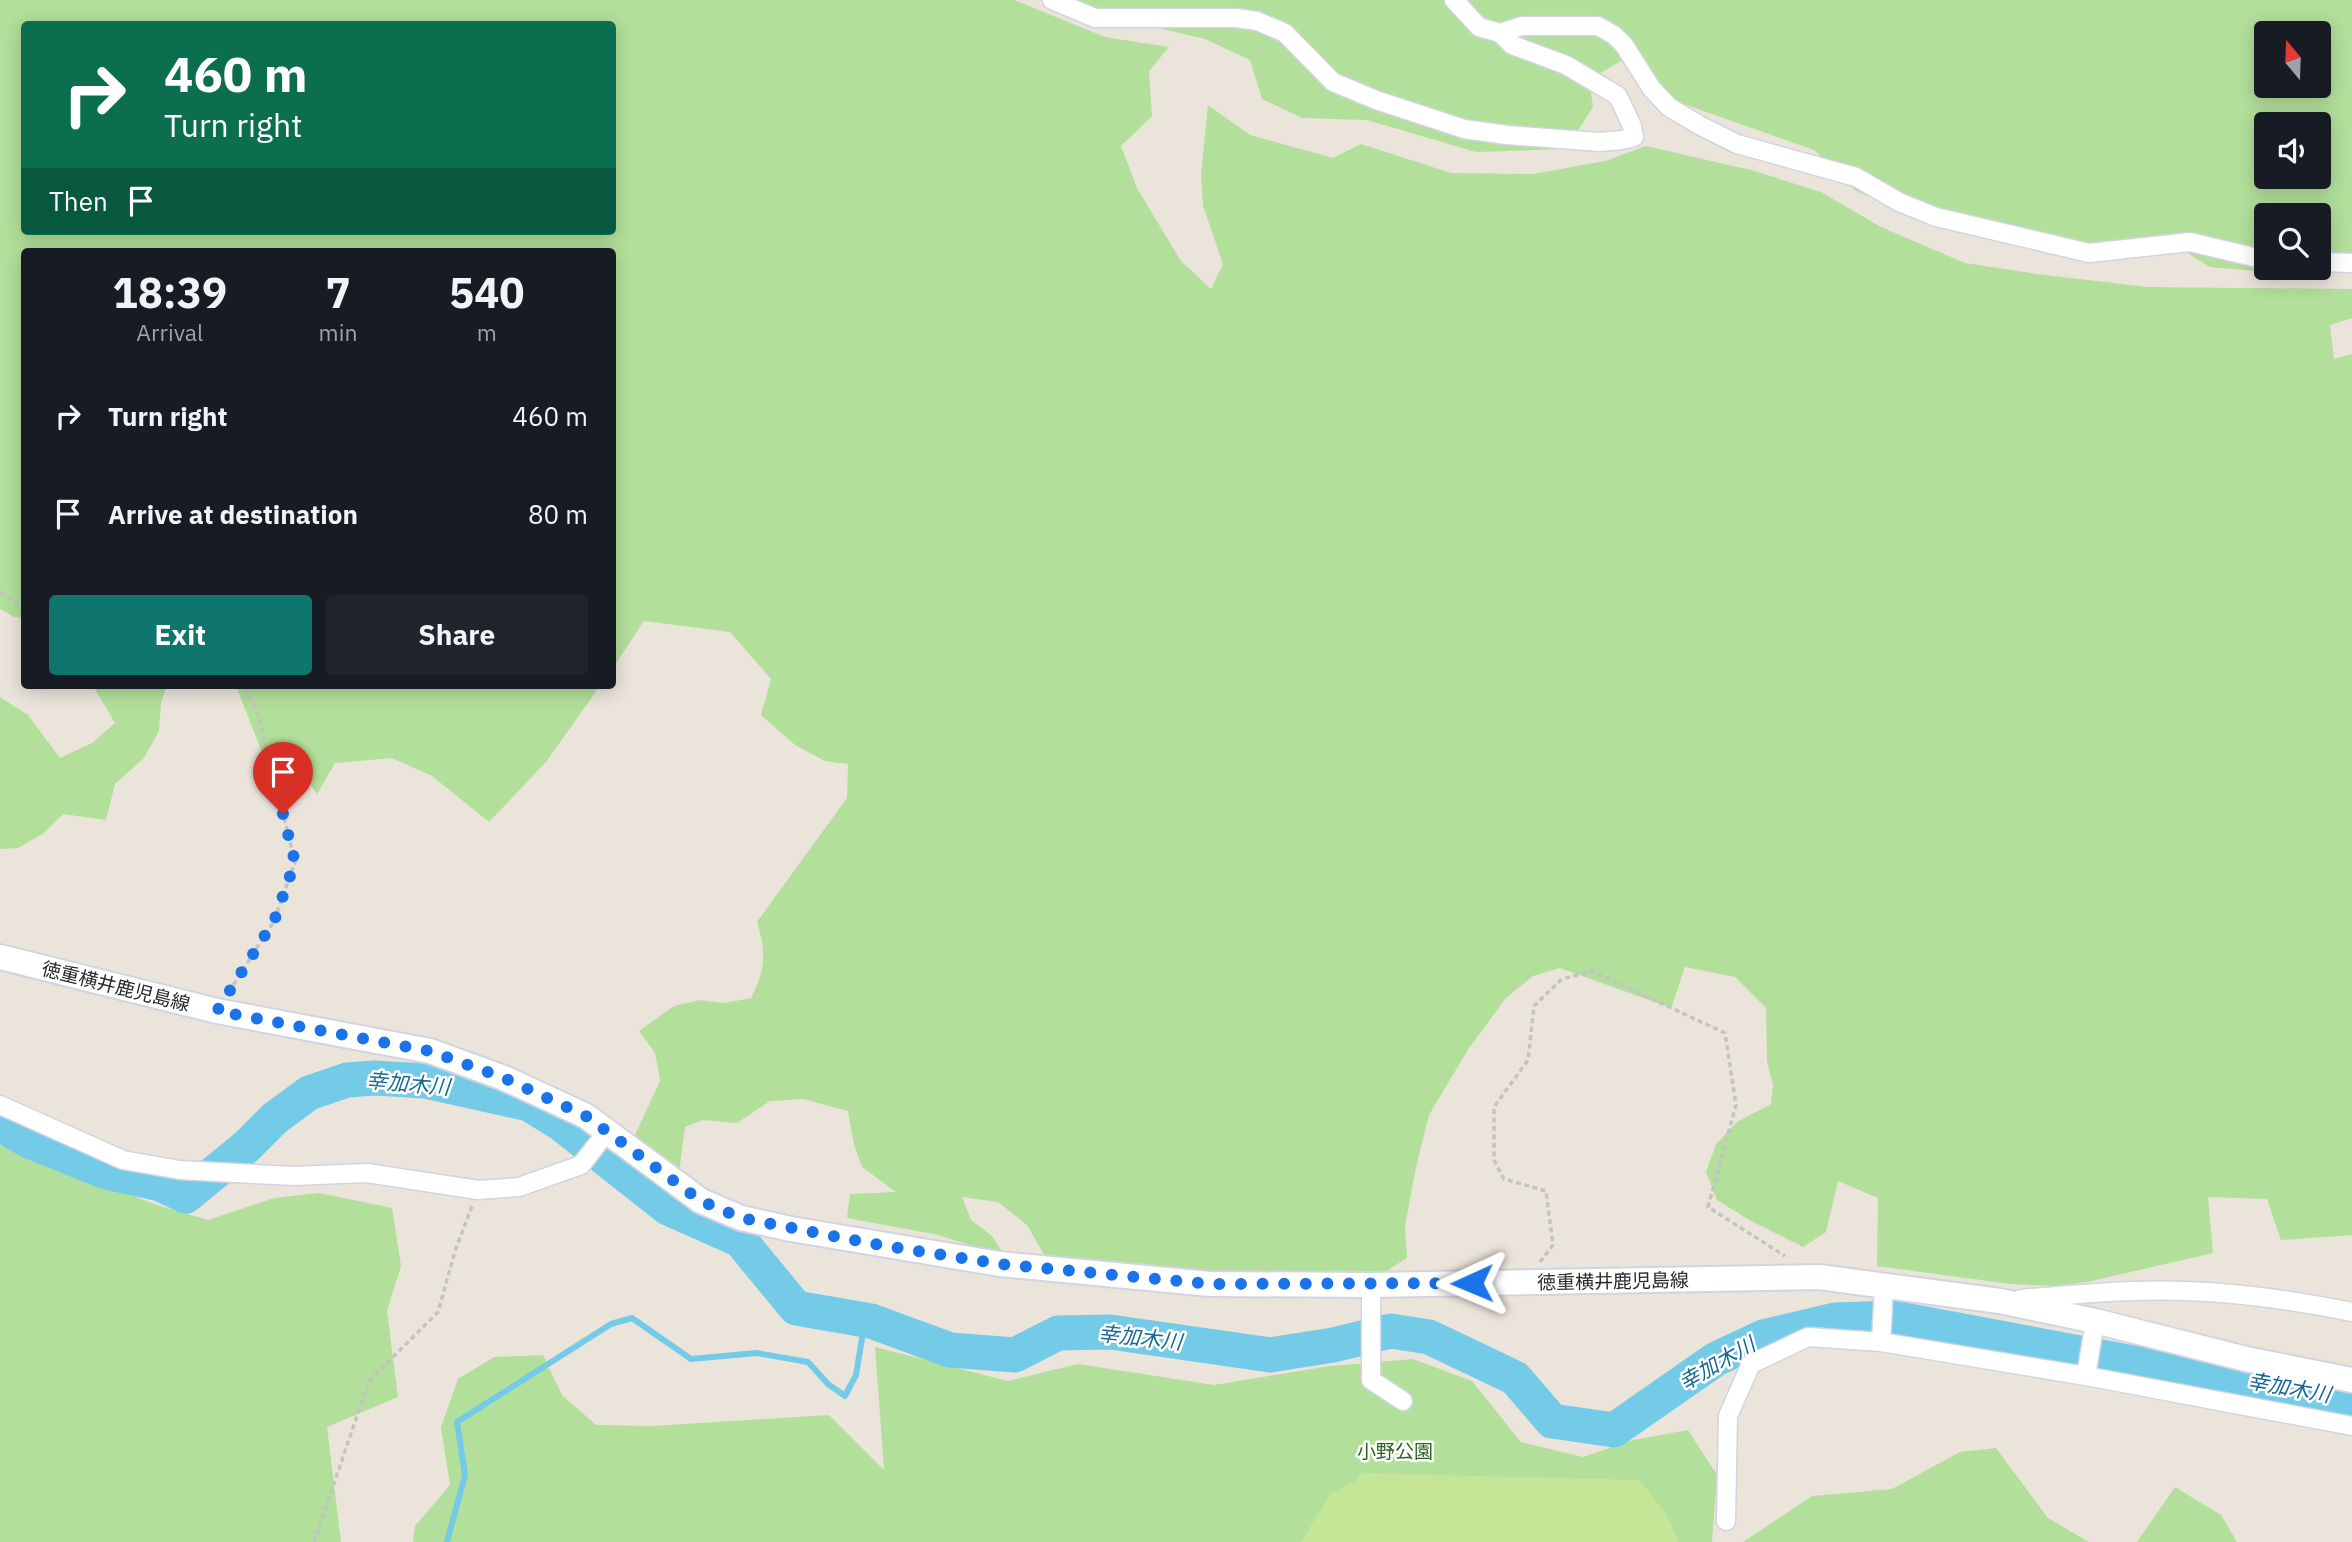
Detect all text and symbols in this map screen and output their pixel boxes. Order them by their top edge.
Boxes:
north arrow [2254,21,2331,98]
map controls [2254,21,2331,280]
text: 460 m [164,42,308,105]
icon: right [49,49,140,140]
text: Turn right [164,104,302,146]
button: sound [2254,112,2331,189]
icon: arrive [122,182,160,220]
text: Then [49,184,108,218]
button: search [2254,203,2331,280]
text: 18:39 [112,265,227,320]
text: 7 [325,265,351,320]
text: 540 [449,265,525,320]
text: Arrival [136,317,203,347]
text: min [319,317,357,347]
text: m [477,317,497,347]
icon: right [49,397,87,435]
text: Turn right [108,399,227,433]
text: 460 m [512,399,588,433]
icon: arrive [49,495,87,533]
text: Arrive at destination [108,497,358,531]
text: 80 m [528,497,588,531]
button: Exit [49,595,312,675]
button: Share [326,595,588,675]
pin [253,742,313,814]
icon: arrive [264,753,302,791]
street label: 徳重横井鹿児島線 [39,956,193,1016]
water label: 幸加木川 [365,1065,453,1101]
position arrow [1435,1246,1509,1320]
street label: 徳重横井鹿児島線 [1537,1268,1689,1294]
water label: 幸加木川 [1097,1319,1185,1356]
water label: 幸加木川 [1673,1329,1762,1396]
water label: 幸加木川 [2245,1366,2335,1408]
park label: 小野公園 [1357,1439,1433,1463]

